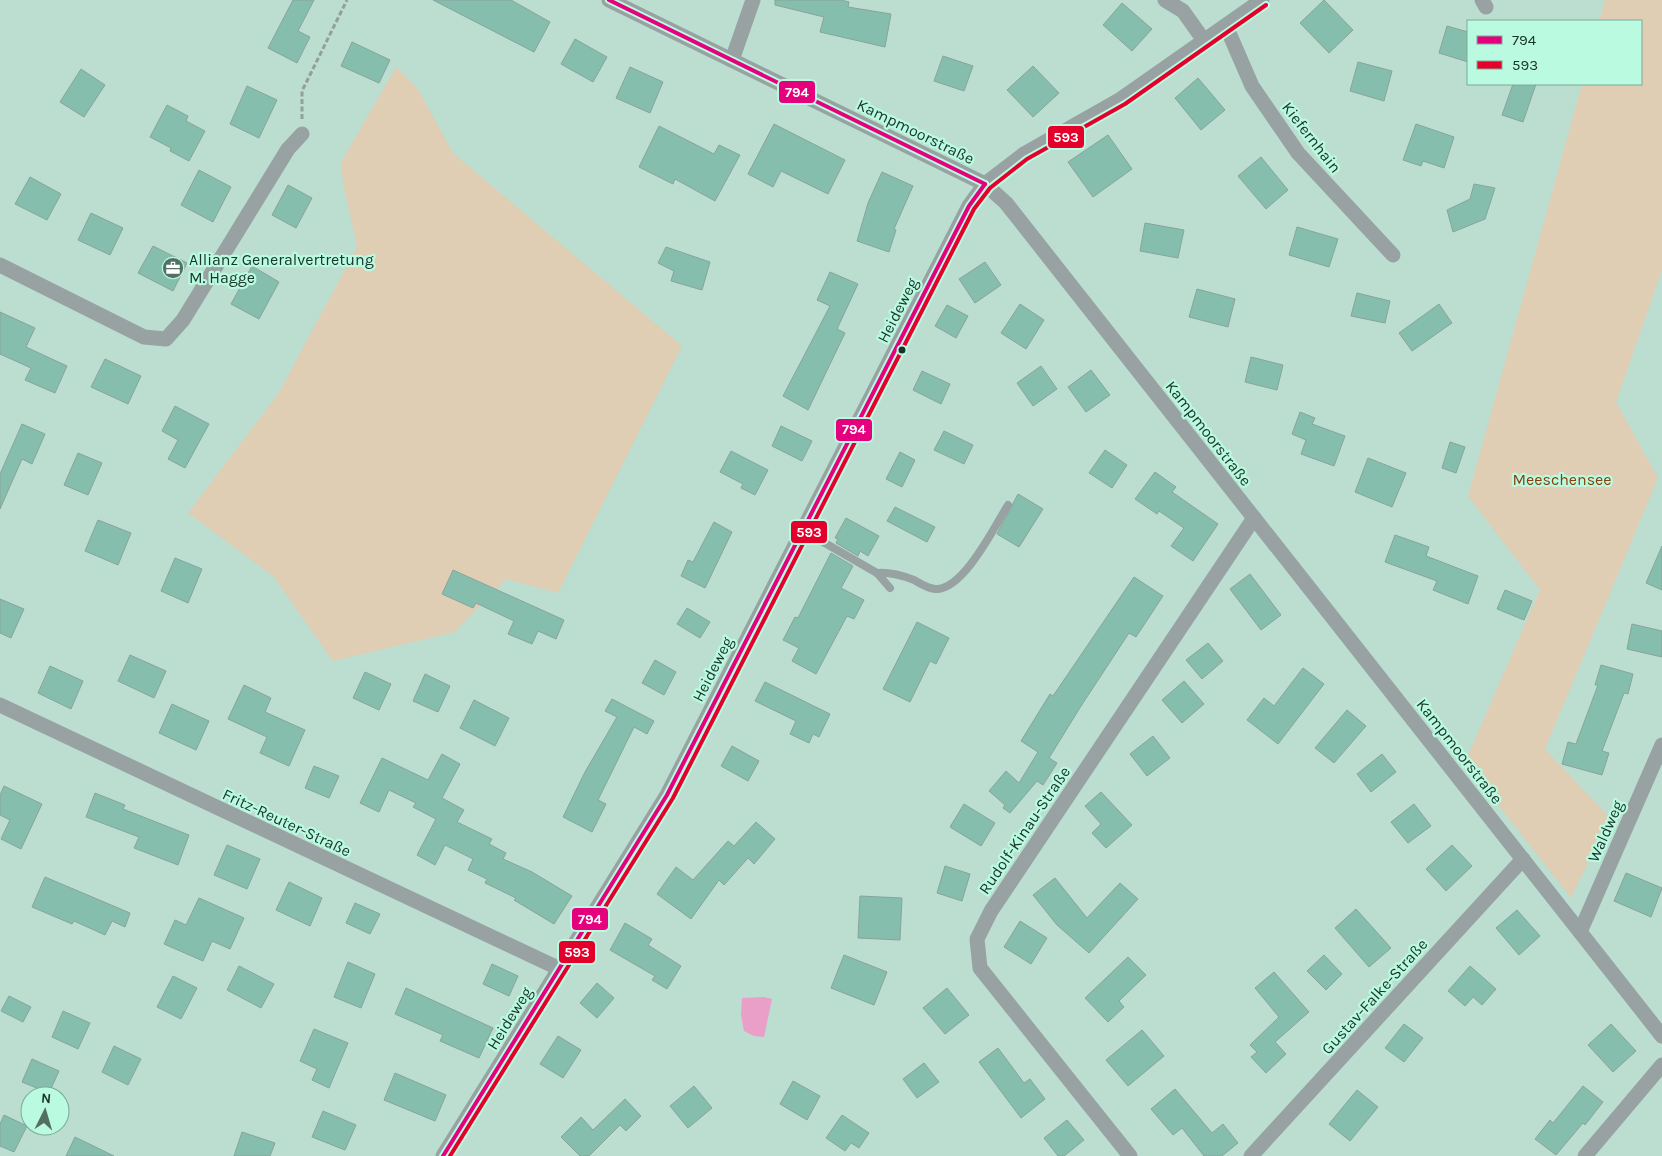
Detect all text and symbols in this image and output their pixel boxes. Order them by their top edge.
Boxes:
legend [1467,20,1642,85]
text: 794 [1512,31,1537,49]
text: 593 [1512,56,1538,74]
line badge: 794 [778,80,816,104]
text: 794 [785,84,810,101]
street label: Kampmoorstraße [854,95,978,168]
street label: Kiefernhain [1278,98,1345,177]
line badge: 593 [1047,125,1085,149]
text: 593 [1053,129,1079,146]
place label: Allianz Generalvertretung M. Hagge [189,250,374,287]
office icon: Allianz Generalvertretung M. Hagge [161,256,185,280]
street label: Heideweg [873,275,922,346]
unlabelled marker [897,345,907,355]
street label: Kampmoorstraße [1162,377,1256,490]
line badge: 794 [835,418,873,442]
text: 794 [842,421,867,438]
park label: Meeschensee [1512,470,1612,489]
line badge: 593 [790,520,828,544]
text: 593 [796,524,822,541]
street label: Heideweg [688,634,737,705]
street label: Kampmoorstraße [1413,695,1507,808]
street label: Rudolf-Kinau-Straße [975,763,1074,898]
street label: Fritz-Reuter-Straße [219,784,354,861]
street label: Waldweg [1583,797,1627,865]
line badge: 794 [571,907,609,931]
text: 794 [578,911,603,928]
street label: Gustav-Falke-Straße [1317,935,1431,1058]
line badge: 593 [558,940,596,964]
text: 593 [564,944,590,961]
street label: Heideweg [483,983,536,1053]
north arrow [20,1086,70,1136]
text: N [40,1090,52,1107]

